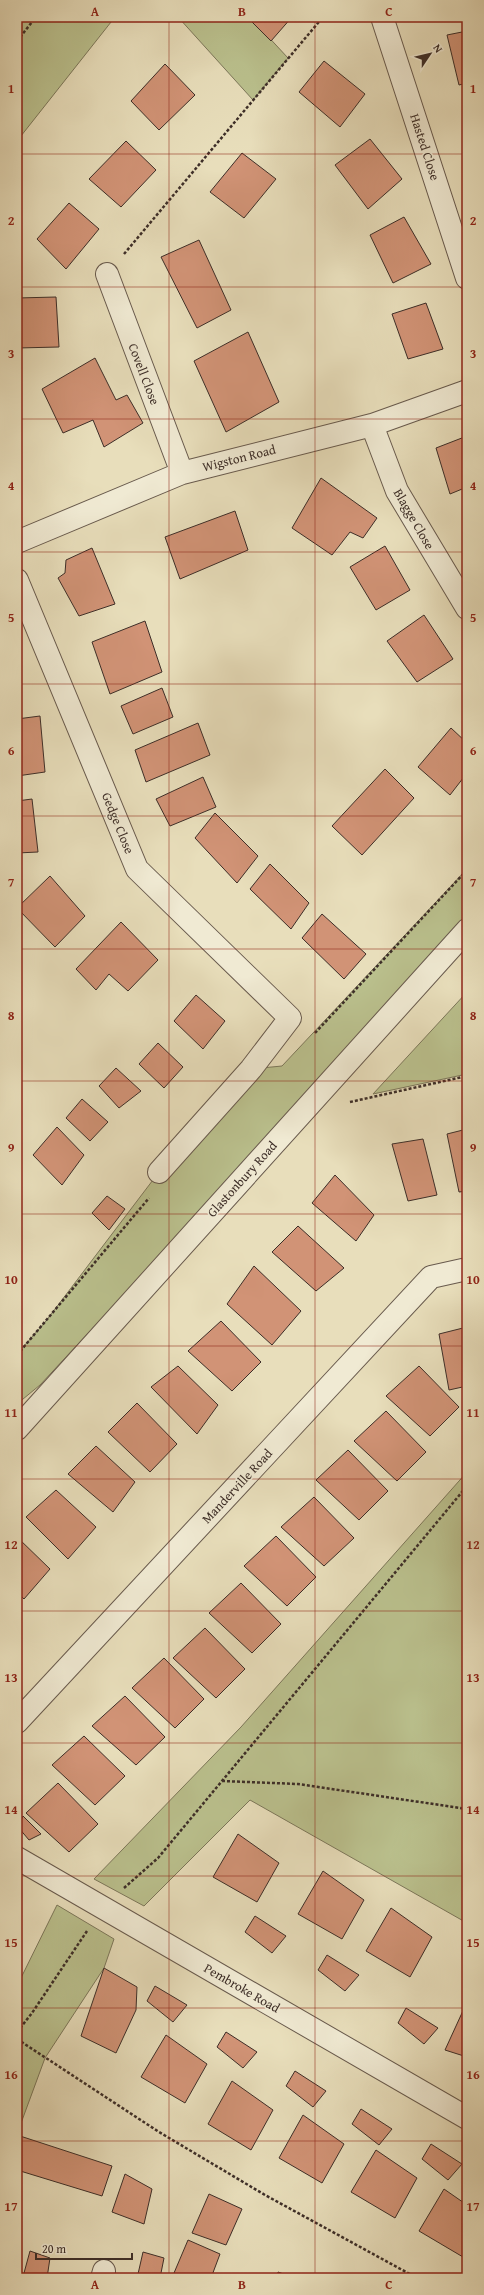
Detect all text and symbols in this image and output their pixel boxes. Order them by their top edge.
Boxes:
text: A [91,2,100,21]
text: B [238,2,246,21]
text: C [385,2,393,21]
north arrow [410,34,450,74]
text: N [430,41,447,56]
text: 1 [8,79,14,98]
text: 1 [470,79,476,98]
street label: Hasted Close [405,111,445,183]
text: 2 [8,211,15,230]
text: 2 [470,211,477,230]
street label: Covell Close [124,340,164,408]
text: 3 [8,344,14,363]
text: 3 [470,344,476,363]
street label: Wigston Road [200,440,278,476]
text: 4 [8,476,15,495]
text: 4 [470,476,477,495]
street label: Blagge Close [389,485,439,553]
text: 5 [8,608,15,627]
text: 5 [470,608,477,627]
text: 6 [8,741,15,760]
text: 6 [470,741,477,760]
street label: Gedge Close [97,789,139,857]
text: 7 [8,873,15,892]
text: 7 [470,873,477,892]
text: 8 [8,1006,15,1025]
text: 8 [470,1006,477,1025]
street label: Glastonbury Road [203,1137,281,1221]
text: 9 [8,1138,15,1157]
text: 9 [470,1138,477,1157]
text: 10 [4,1270,18,1289]
text: 10 [466,1270,480,1289]
text: 11 [4,1403,18,1422]
text: 11 [466,1403,480,1422]
street label: Manderville Road [197,1444,277,1528]
text: 12 [4,1535,18,1554]
text: 12 [466,1535,480,1554]
text: 13 [4,1668,18,1687]
text: 13 [466,1668,480,1687]
text: 14 [4,1800,18,1819]
text: 14 [466,1800,480,1819]
text: 15 [4,1933,18,1952]
text: 15 [466,1933,480,1952]
street label: Pembroke Road [201,1959,283,2017]
text: 16 [4,2065,18,2084]
text: 16 [466,2065,480,2084]
text: 17 [4,2197,18,2216]
text: 17 [466,2197,480,2216]
scale bar [36,2235,132,2261]
text: 20 m [42,2240,66,2257]
text: A [91,2275,100,2294]
text: B [238,2275,246,2294]
text: C [385,2275,393,2294]

